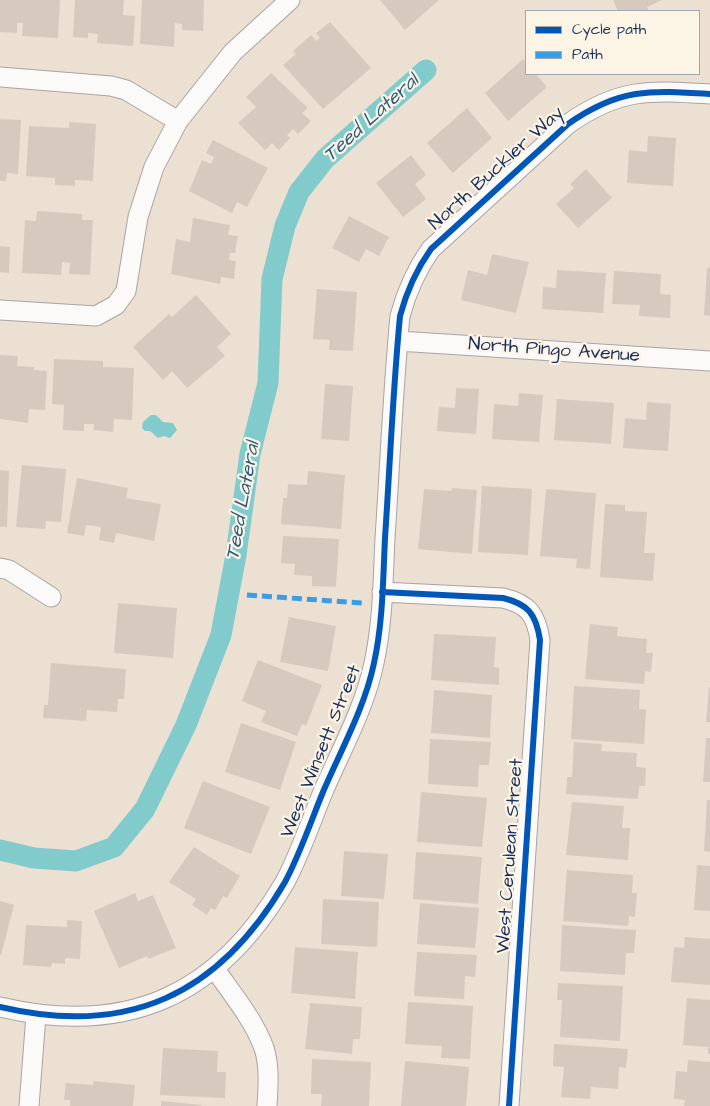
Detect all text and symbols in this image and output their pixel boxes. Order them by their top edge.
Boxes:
legend [525,10,700,75]
text: Cycle path [572,19,646,40]
text: Path [572,44,603,65]
water label: Teed Lateral [320,70,424,168]
street label: North Buckler Way [425,102,569,236]
street label: North Pingo Avenue [467,334,641,368]
water label: Teed Lateral [222,440,266,562]
street label: West Winsett Street [277,662,367,842]
street label: West Cerulean Street [493,758,529,954]

